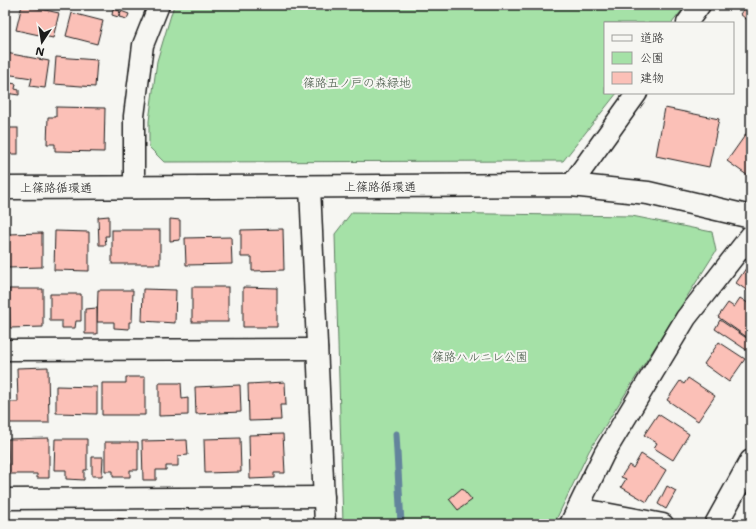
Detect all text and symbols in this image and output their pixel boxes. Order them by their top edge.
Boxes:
north arrow [22,22,62,62]
legend [604,22,734,94]
text: 道路 [640,30,664,46]
text: N [34,43,46,60]
text: 公園 [640,50,664,66]
text: 建物 [640,70,664,86]
park label: 篠路五ノ戸の森緑地 [303,75,411,91]
street label: 上篠路循環通 [344,179,416,195]
street label: 上篠路循環通 [20,180,92,196]
park label: 篠路ハルニレ公園 [432,349,528,365]

